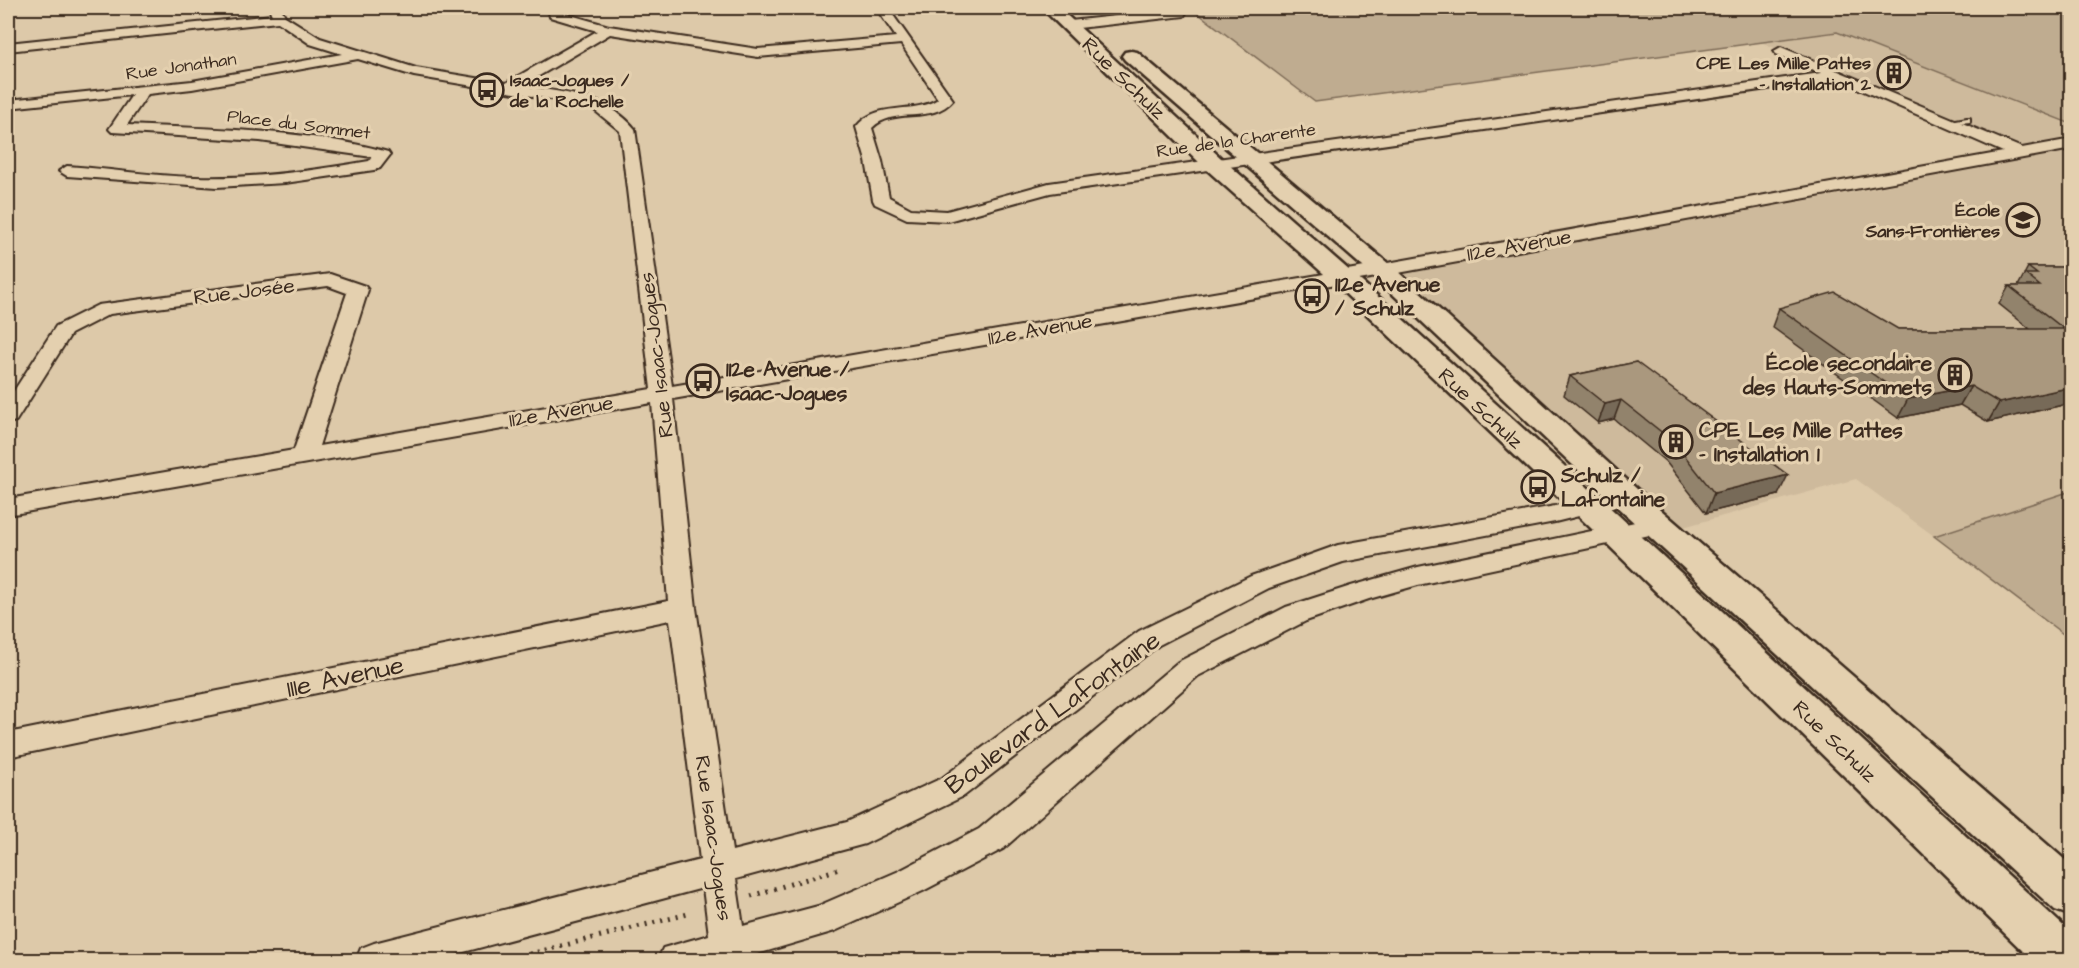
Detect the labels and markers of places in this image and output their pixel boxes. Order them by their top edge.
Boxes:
place label: CPE Les Mille Pattes - Installation 2 [1696,51,1872,97]
building icon: CPE Les Mille Pattes - Installation 2 [1876,55,1912,91]
place label: Isaac-Jogues / de la Rochelle [509,68,630,114]
bus stop icon: Isaac-Jogues / de la Rochelle [469,72,505,108]
place label: École Sans-Frontières [1865,198,2000,244]
school or university icon: École Sans-Frontières [2005,202,2041,238]
place label: 112e Avenue / Schulz [1335,270,1441,323]
bus stop icon: 112e Avenue / Schulz [1294,278,1330,314]
place label: École secondaire des Hauts-Sommets [1742,349,1933,402]
place label: 112e Avenue / Isaac-Jogues [726,355,850,410]
building icon: École secondaire des Hauts-Sommets [1937,357,1973,393]
bus stop icon: 112e Avenue / Isaac-Jogues [685,363,721,399]
place label: CPE Les Mille Pattes - Installation 1 [1699,416,1903,469]
building icon: CPE Les Mille Pattes - Installation 1 [1658,424,1694,460]
place label: Schulz / Lafontaine [1560,461,1666,514]
bus stop icon: Schulz / Lafontaine [1520,469,1556,505]

